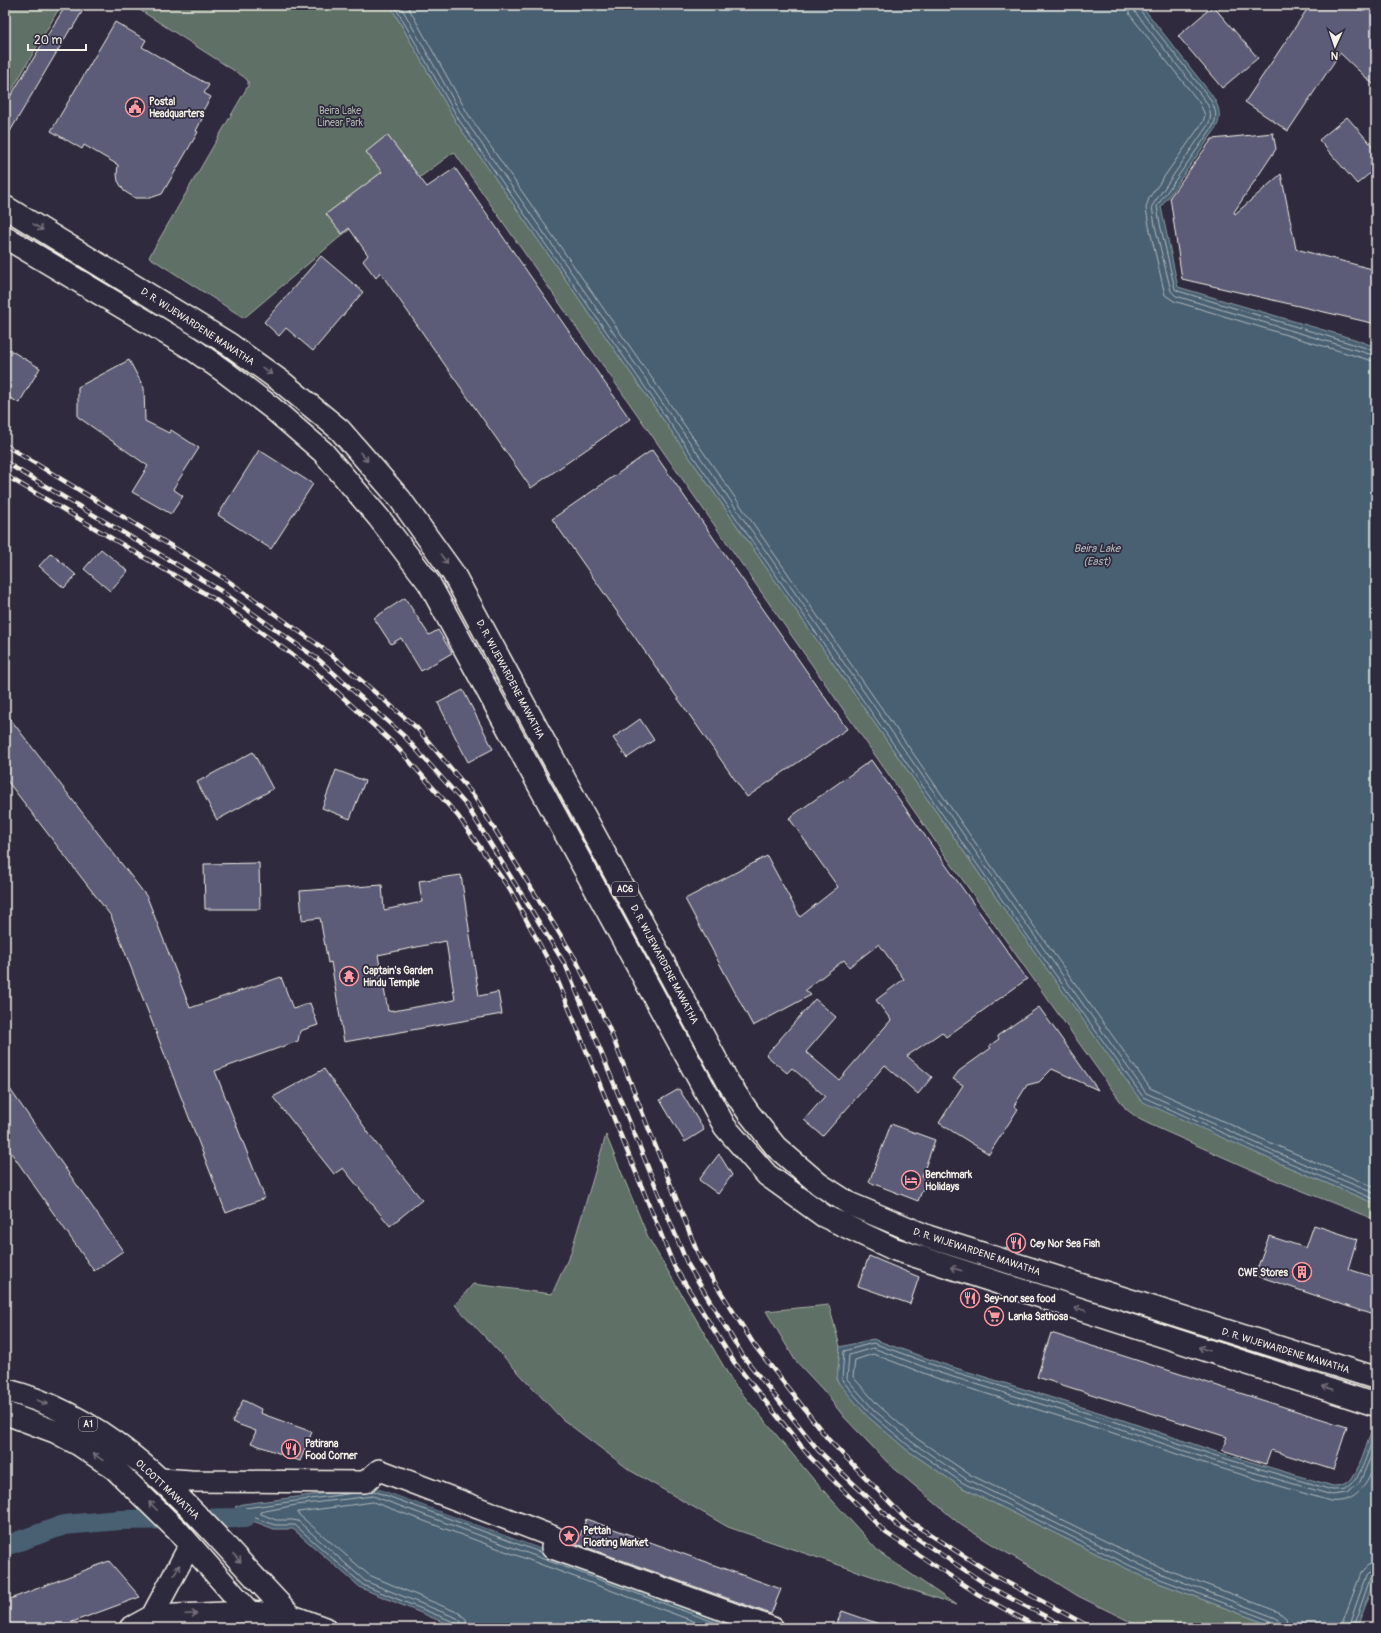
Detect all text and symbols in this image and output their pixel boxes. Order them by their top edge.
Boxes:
scale bar [28,26,86,52]
north arrow [1315,26,1355,66]
text: 20 m [34,33,63,48]
text: N [1330,49,1339,62]
public building icon: Postal Headquarters [124,96,146,118]
place label: Postal Headquarters [149,96,205,120]
park label: Beira Lake Linear Park [317,105,364,129]
one-way arrow [32,224,44,232]
street label: D. R. WIJEWARDENE MAWATHA [138,286,257,368]
one-way arrow [261,367,272,375]
one-way arrow [359,452,368,462]
water label: Beira Lake (East) [1074,542,1122,568]
one-way arrow [440,554,448,565]
street label: D. R. WIJEWARDENE MAWATHA [474,618,547,742]
road number: AC6 [612,882,638,896]
street label: D. R. WIJEWARDENE MAWATHA [628,903,701,1027]
temple icon: Captain's Garden Hindu Temple [338,965,360,987]
place label: Captain's Garden Hindu Temple [363,965,434,989]
hotel icon: Benchmark Holidays [900,1169,922,1191]
place label: Benchmark Holidays [925,1169,973,1193]
street label: D. R. WIJEWARDENE MAWATHA [911,1226,1042,1278]
restaurant icon: Cey Nor Sea Fish [1005,1232,1027,1254]
place label: Cey Nor Sea Fish [1030,1238,1100,1250]
building icon: CWE Stores [1291,1261,1313,1283]
one-way arrow [950,1265,963,1272]
place label: CWE Stores [1238,1267,1289,1279]
restaurant icon: Sey-nor sea food [959,1287,981,1309]
place label: Sey-nor sea food [984,1293,1056,1305]
supermarket icon: Lanka Sathosa [983,1305,1005,1327]
one-way arrow [1074,1305,1087,1312]
place label: Lanka Sathosa [1008,1311,1068,1323]
street label: D. R. WIJEWARDENE MAWATHA [1220,1326,1352,1376]
one-way arrow [1198,1344,1210,1352]
one-way arrow [1322,1384,1334,1392]
one-way arrow [36,1398,48,1406]
road number: A1 [79,1417,97,1431]
restaurant icon: Patirana Food Corner [280,1438,302,1460]
place label: Patirana Food Corner [305,1438,358,1462]
one-way arrow [93,1453,104,1461]
street label: OLCOTT MAWATHA [133,1457,202,1523]
one-way arrow [148,1501,158,1511]
place icon: Pettah Floating Market [558,1525,580,1547]
place label: Pettah Floating Market [583,1525,649,1549]
one-way arrow [233,1553,242,1564]
one-way arrow [174,1564,181,1576]
one-way arrow [184,1610,197,1618]

